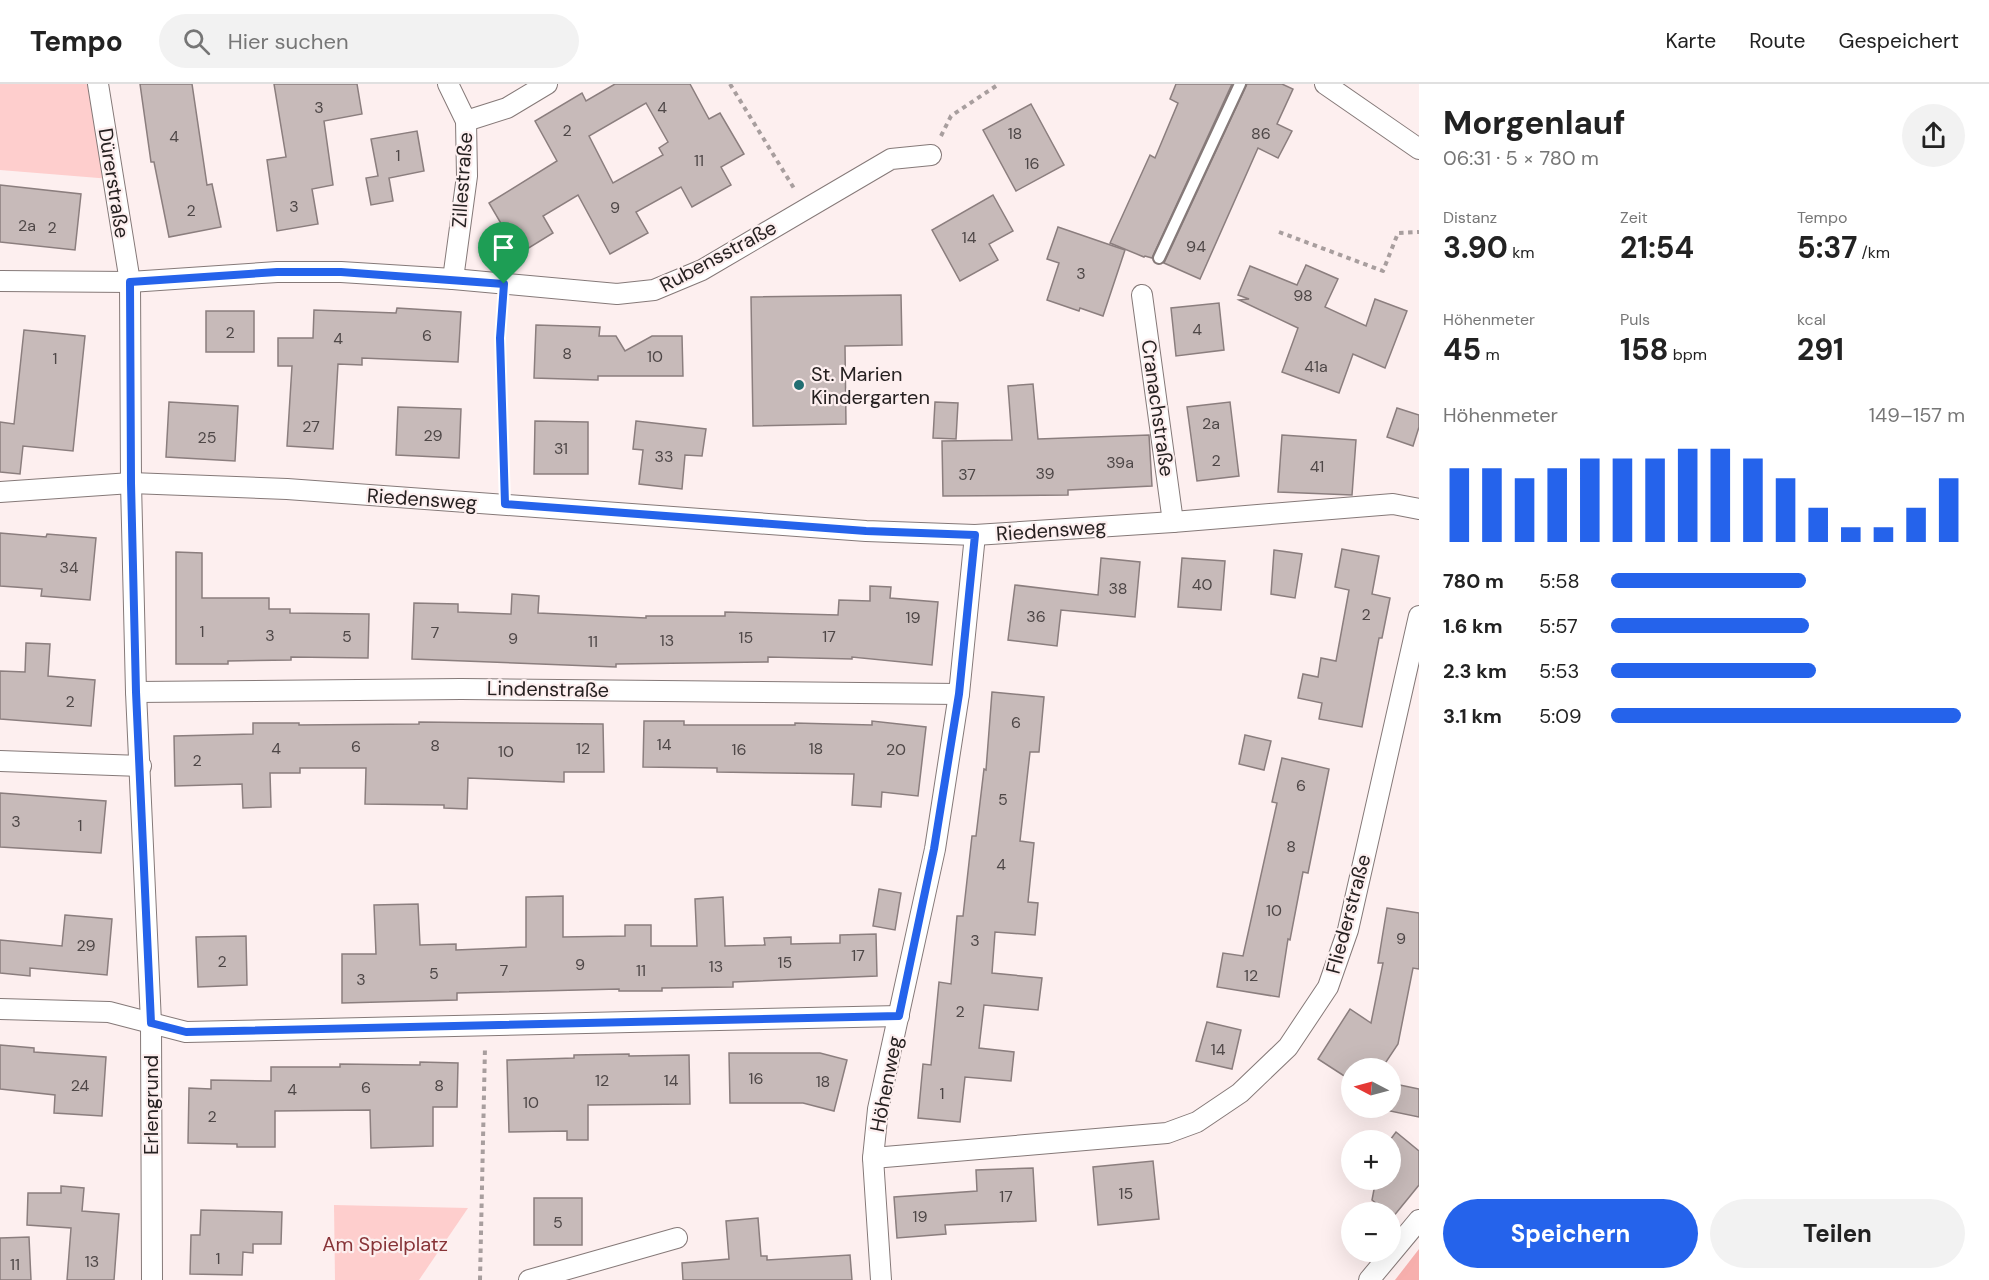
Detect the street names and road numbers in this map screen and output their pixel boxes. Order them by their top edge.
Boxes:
street label: Dürerstraße [92,126,136,240]
street label: Zillestraße [446,131,478,229]
street label: Rubensstraße [655,214,781,298]
street label: Cranachstraße [1136,338,1180,478]
street label: Riedensweg [366,482,478,516]
street label: Riedensweg [995,513,1107,547]
street label: Lindenstraße [487,675,609,703]
street label: Fliederstraße [1320,851,1376,977]
street label: Höhenweg [864,1034,908,1134]
street label: Erlengrund [138,1055,164,1155]

